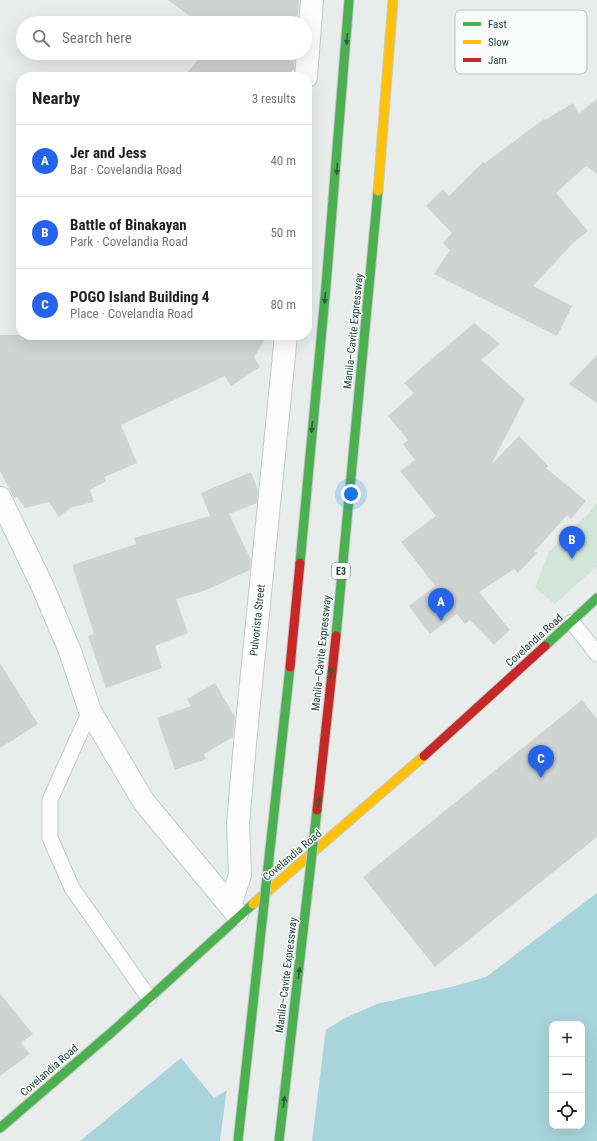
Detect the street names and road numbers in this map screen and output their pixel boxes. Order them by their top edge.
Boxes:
street label: Manila–Cavite Expressway [341,272,366,390]
road number: E3 [332,563,350,579]
street label: Pulvorista Street [247,584,268,656]
street label: Manila–Cavite Expressway [309,594,334,712]
street label: Covelandia Road [503,611,566,669]
street label: Covelandia Road [260,827,324,884]
street label: Manila–Cavite Expressway [273,916,300,1034]
street label: Covelandia Road [18,1042,81,1099]

